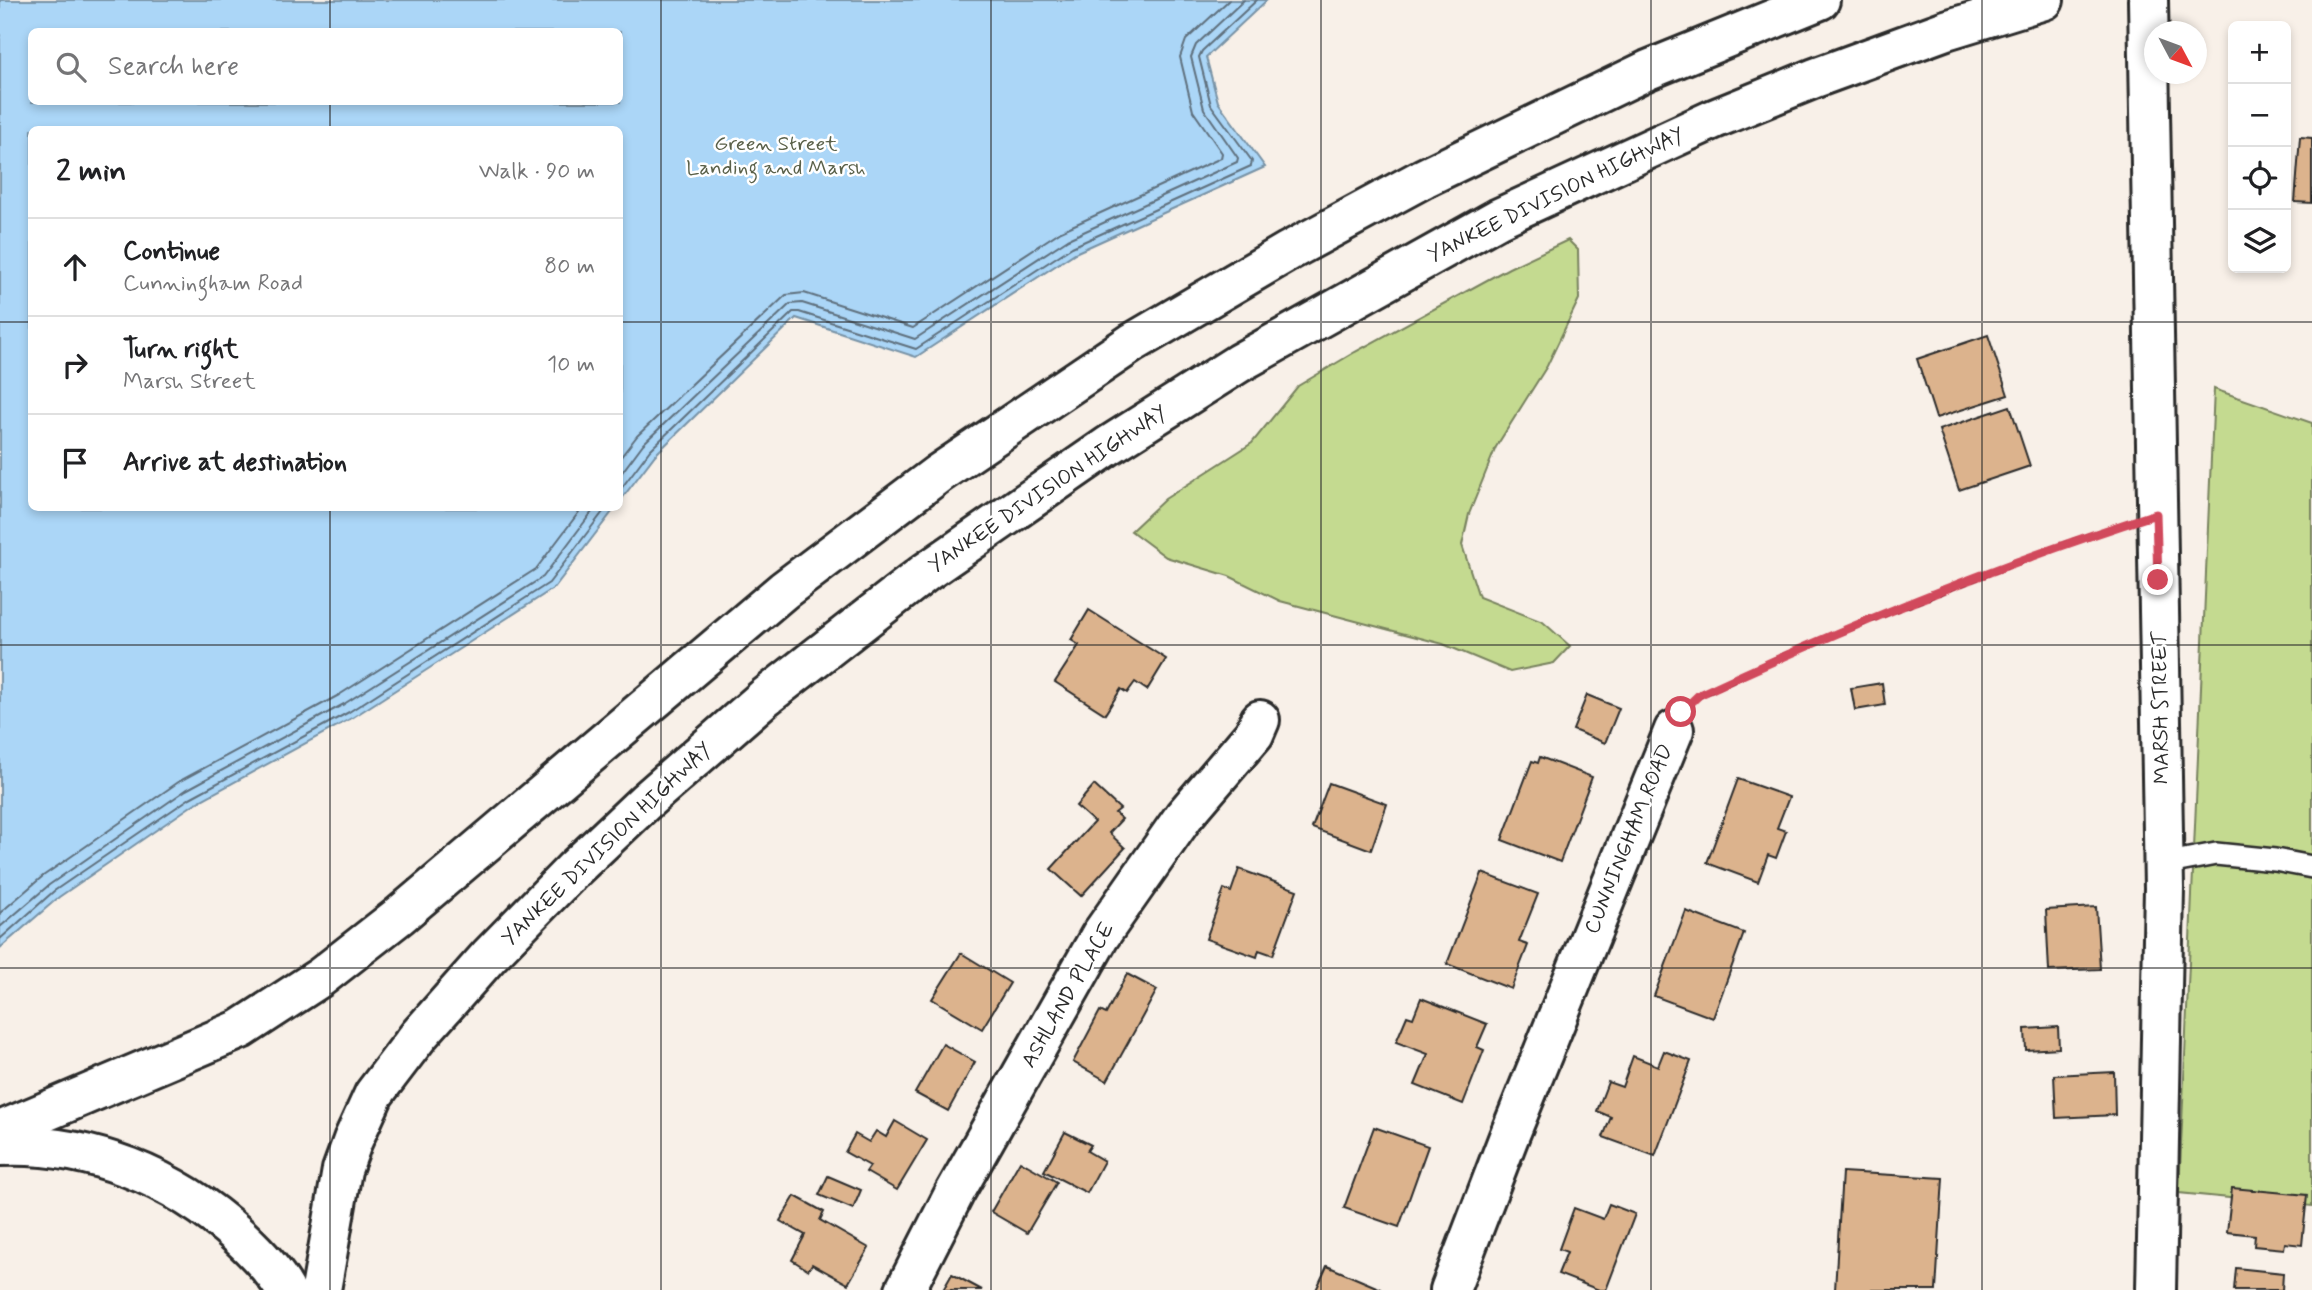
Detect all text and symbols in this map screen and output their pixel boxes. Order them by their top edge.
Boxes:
north arrow [2144,21,2207,84]
map controls [2228,21,2291,273]
button: + [2228,21,2291,84]
search box [28,28,623,105]
icon: search [52,48,90,86]
text: Search here [108,50,239,84]
button: − [2228,84,2291,147]
street label: YANKEE DIVISION HIGHWAY [1423,120,1689,269]
park label: Green Street Landing and Marsh [686,130,866,184]
button: locate [2228,147,2291,210]
text: 2 min [56,152,126,191]
text: Walk · 90 m [479,157,595,187]
button: layers [2228,210,2291,273]
text: Continue [123,235,220,269]
icon: ahead [56,248,94,286]
text: 80 m [544,252,595,282]
text: Cunningham Road [123,269,303,299]
text: Turn right [123,333,239,367]
icon: right [56,346,94,384]
text: 10 m [547,350,595,380]
text: Marsh Street [123,367,256,397]
street label: YANKEE DIVISION HIGHWAY [923,398,1173,580]
icon: arrive [56,444,94,482]
text: Arrive at destination [123,446,347,480]
route end [2142,564,2173,595]
street label: MARSH STREET [2146,631,2176,785]
route start [1665,696,1696,727]
street label: YANKEE DIVISION HIGHWAY [496,736,719,952]
street label: CUNNINGHAM ROAD [1578,740,1680,938]
street label: ASHLAND PLACE [1015,917,1121,1073]

